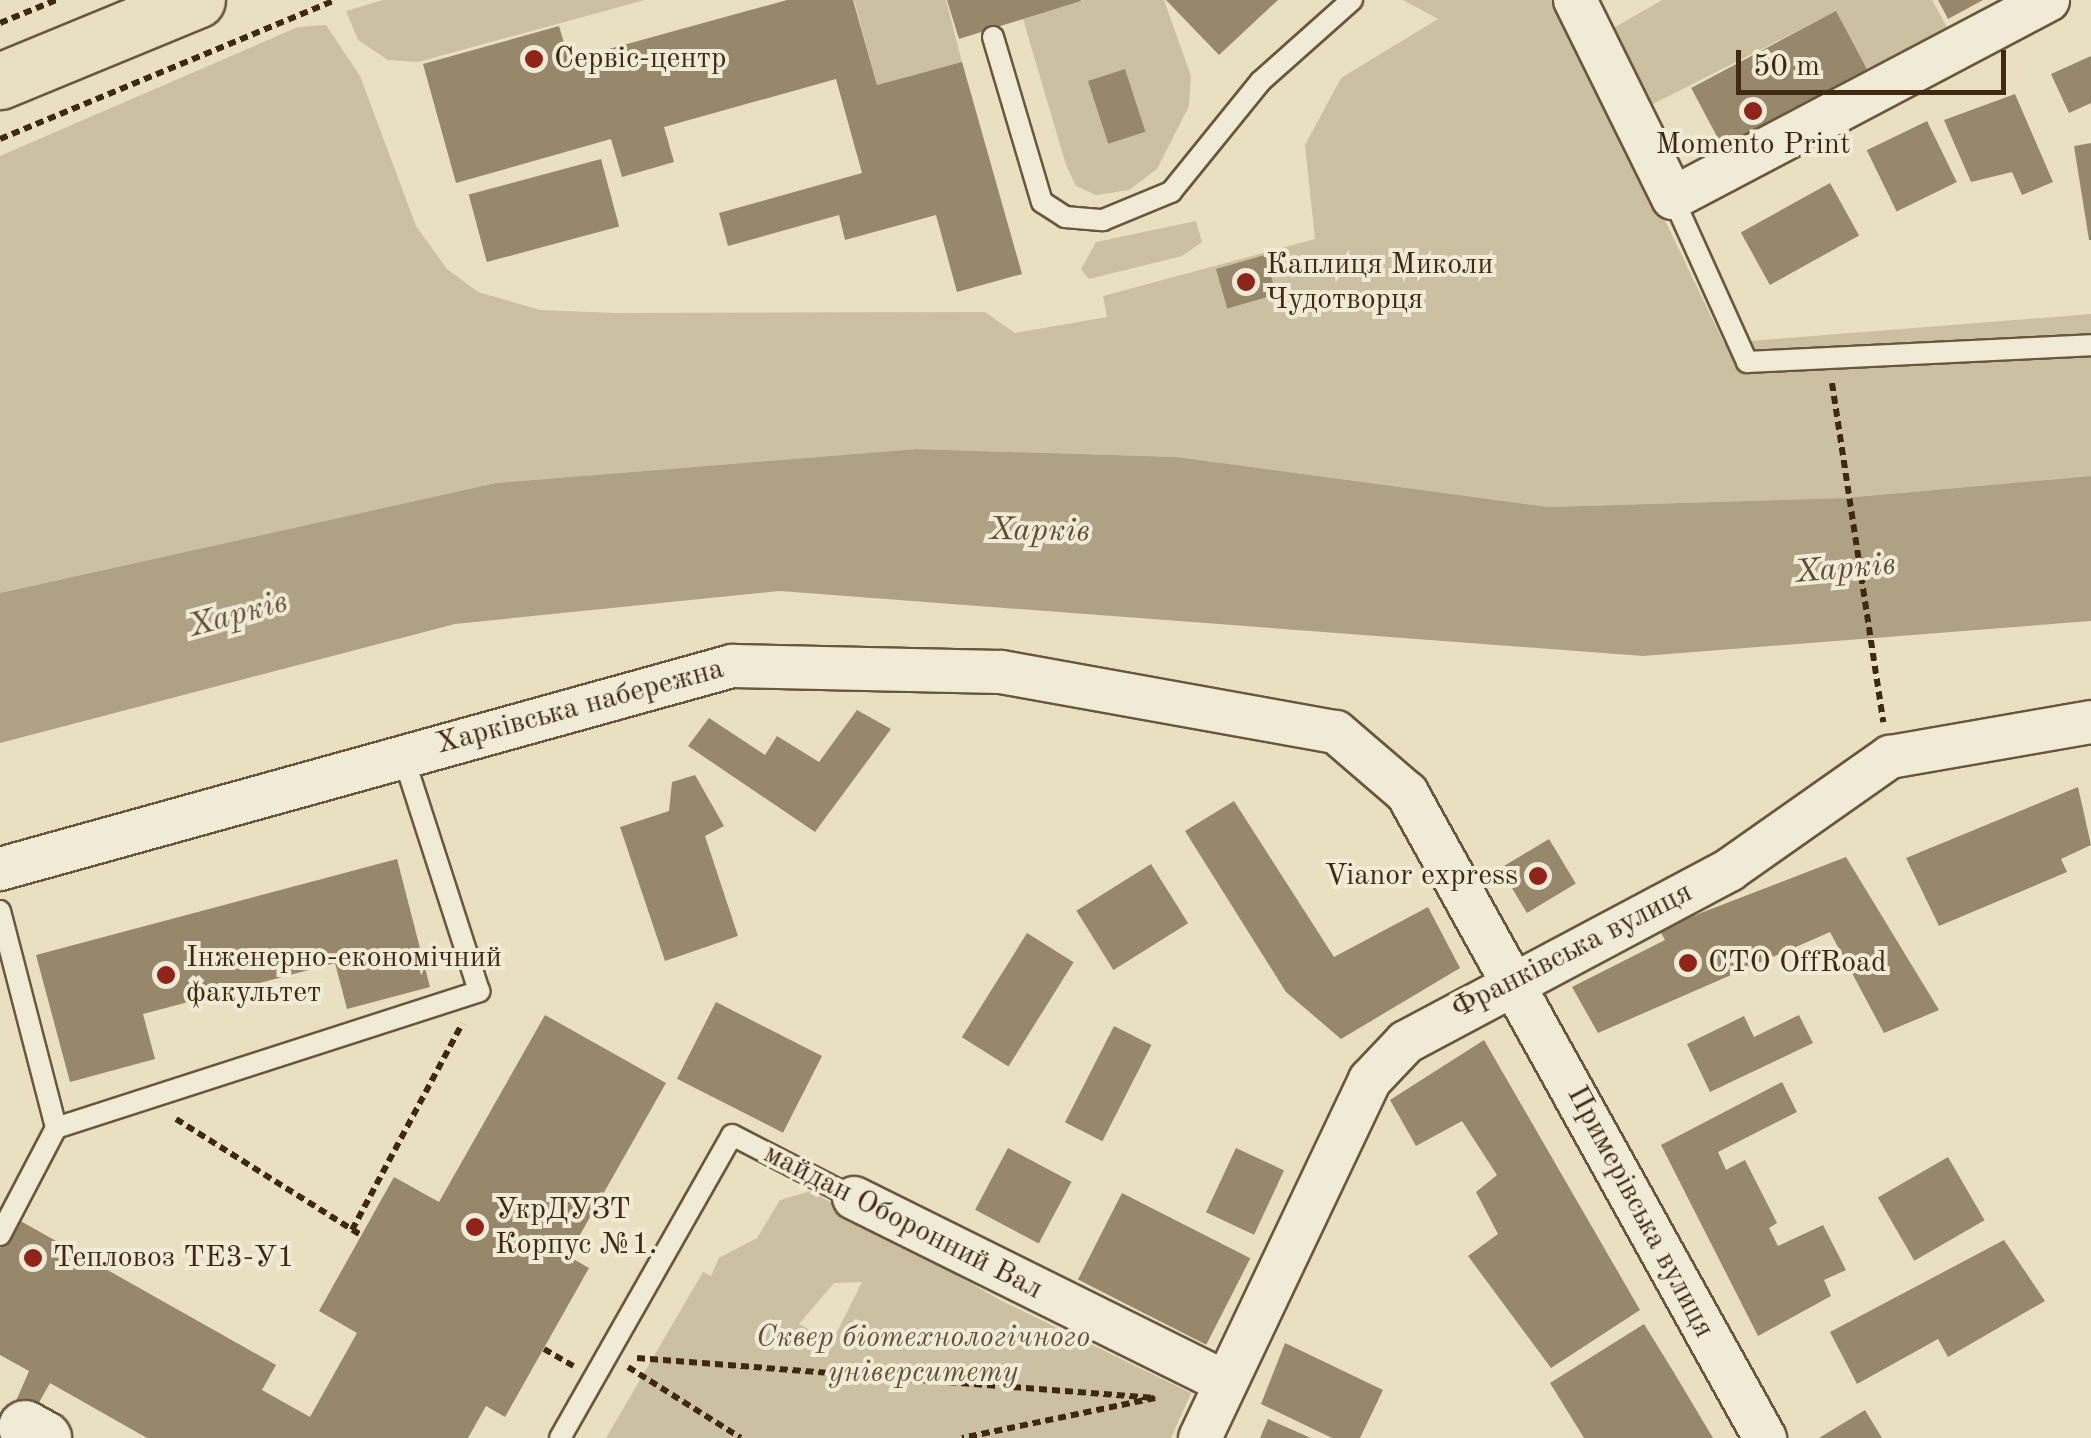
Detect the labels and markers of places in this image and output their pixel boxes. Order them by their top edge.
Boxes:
place label: Сервіс-центр [554,41,726,77]
marker: Сервіс-центр [523,48,545,70]
marker: Momento Print [1742,100,1764,122]
place label: Momento Print [1655,127,1851,163]
place label: Каплиця Миколи Чудотворця [1266,247,1493,318]
marker: Каплиця Миколи Чудотворця [1235,271,1257,293]
place label: Vianor express [1324,858,1518,894]
marker: Vianor express [1527,865,1549,887]
place label: Інженерно-економічний факультет [186,940,502,1010]
place label: СТО OffRoad [1708,945,1887,981]
marker: СТО OffRoad [1677,952,1699,974]
marker: Інженерно-економічний факультет [155,964,177,986]
place label: УкрДУЗТ Корпус №1. [495,1192,657,1262]
marker: УкрДУЗТ Корпус №1. [464,1216,486,1238]
place label: Тепловоз ТЕ3-У1 [53,1240,294,1276]
marker: Тепловоз ТЕ3-У1 [22,1247,44,1269]

